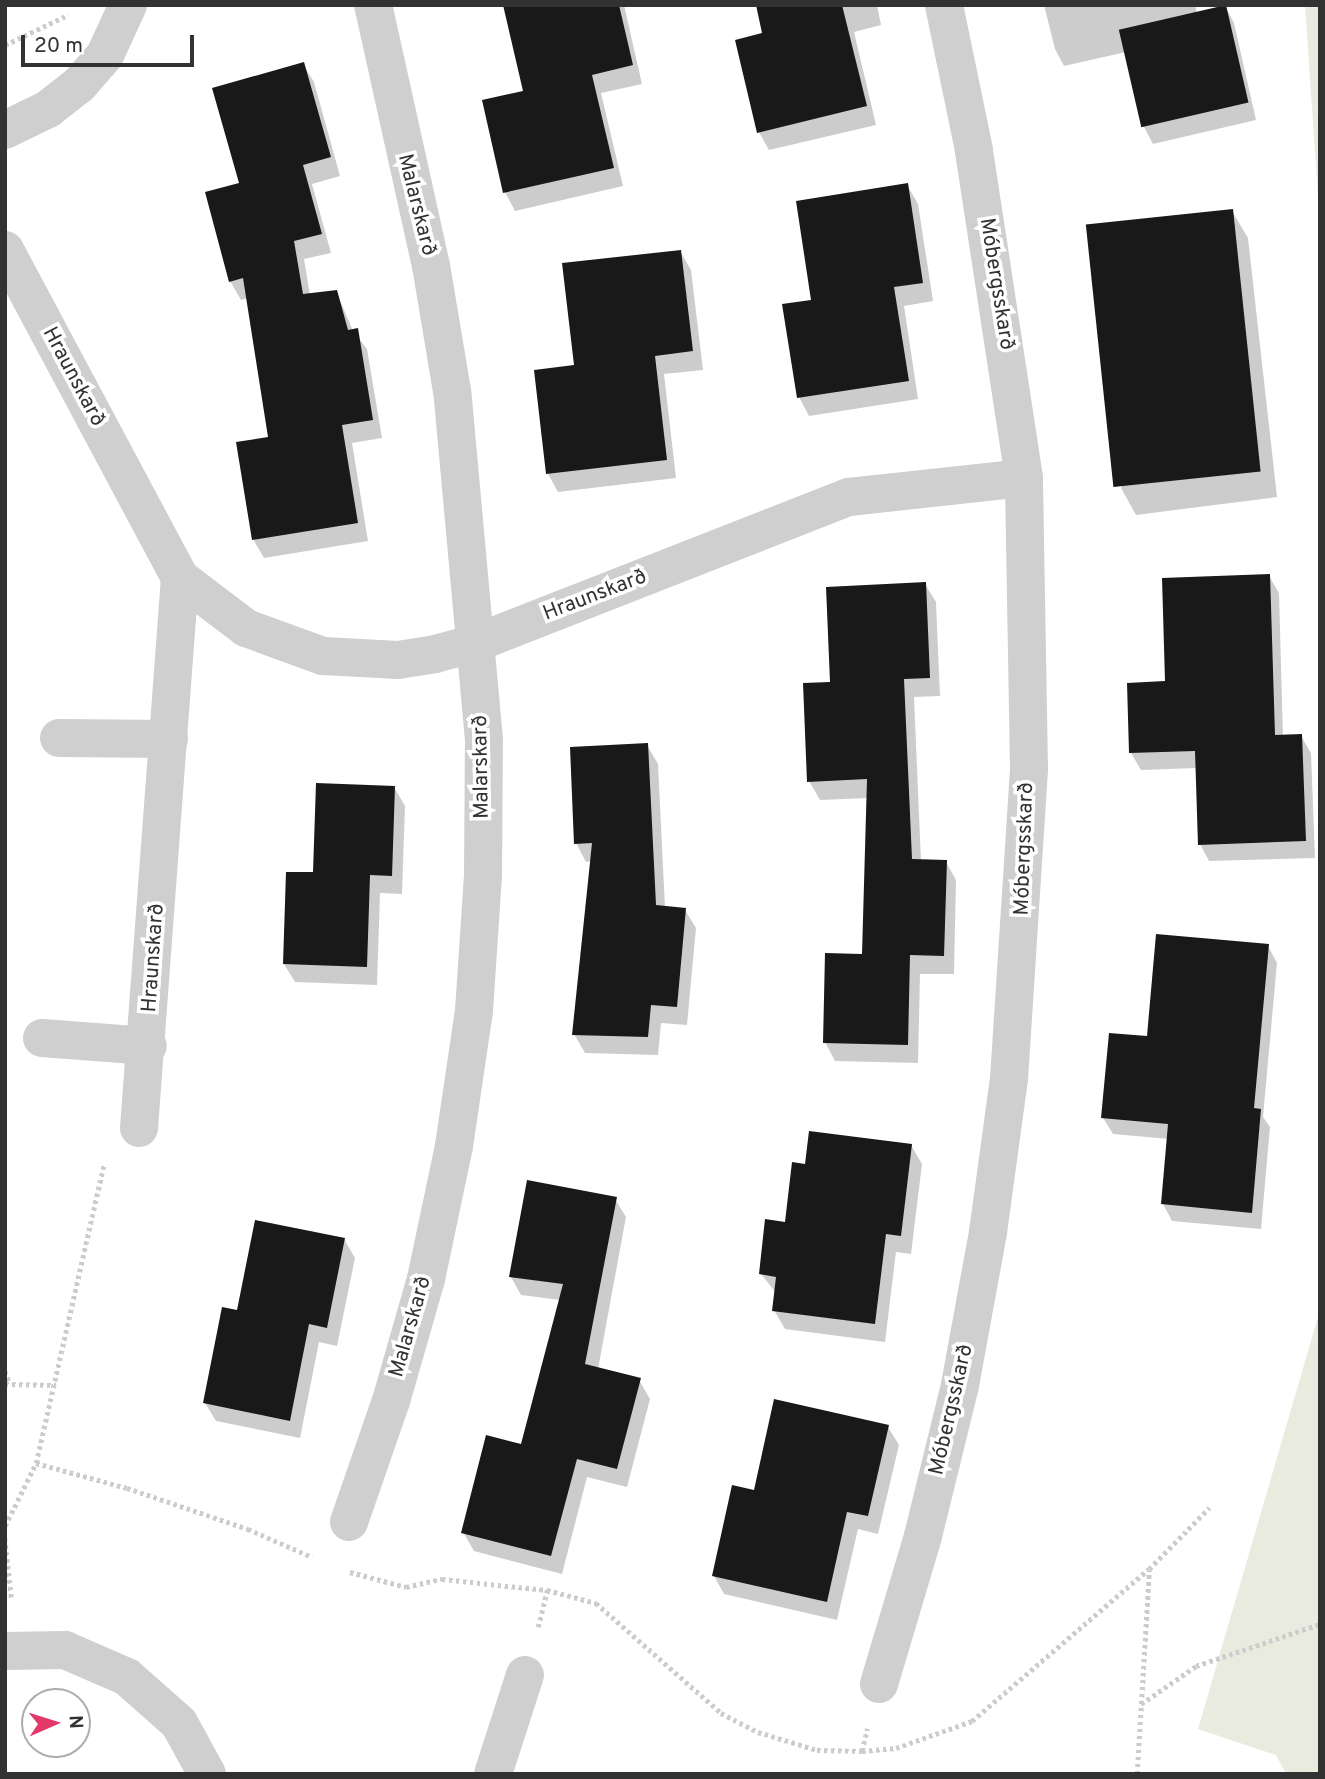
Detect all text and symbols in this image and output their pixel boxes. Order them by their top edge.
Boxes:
scale bar [24,21,198,65]
text: 20 m [34,33,83,60]
street label: Malarskarð [391,152,441,258]
street label: Móbergsskarð [973,216,1019,352]
street label: Hraunskarð [36,323,110,431]
street label: Hraunskarð [540,565,650,627]
street label: Malarskarð [468,715,496,819]
street label: Móbergsskarð [1010,782,1040,916]
street label: Hraunskarð [138,903,170,1013]
street label: Malarskarð [385,1274,437,1380]
street label: Móbergsskarð [925,1342,979,1478]
north arrow [21,1688,91,1758]
text: N [63,1715,87,1729]

